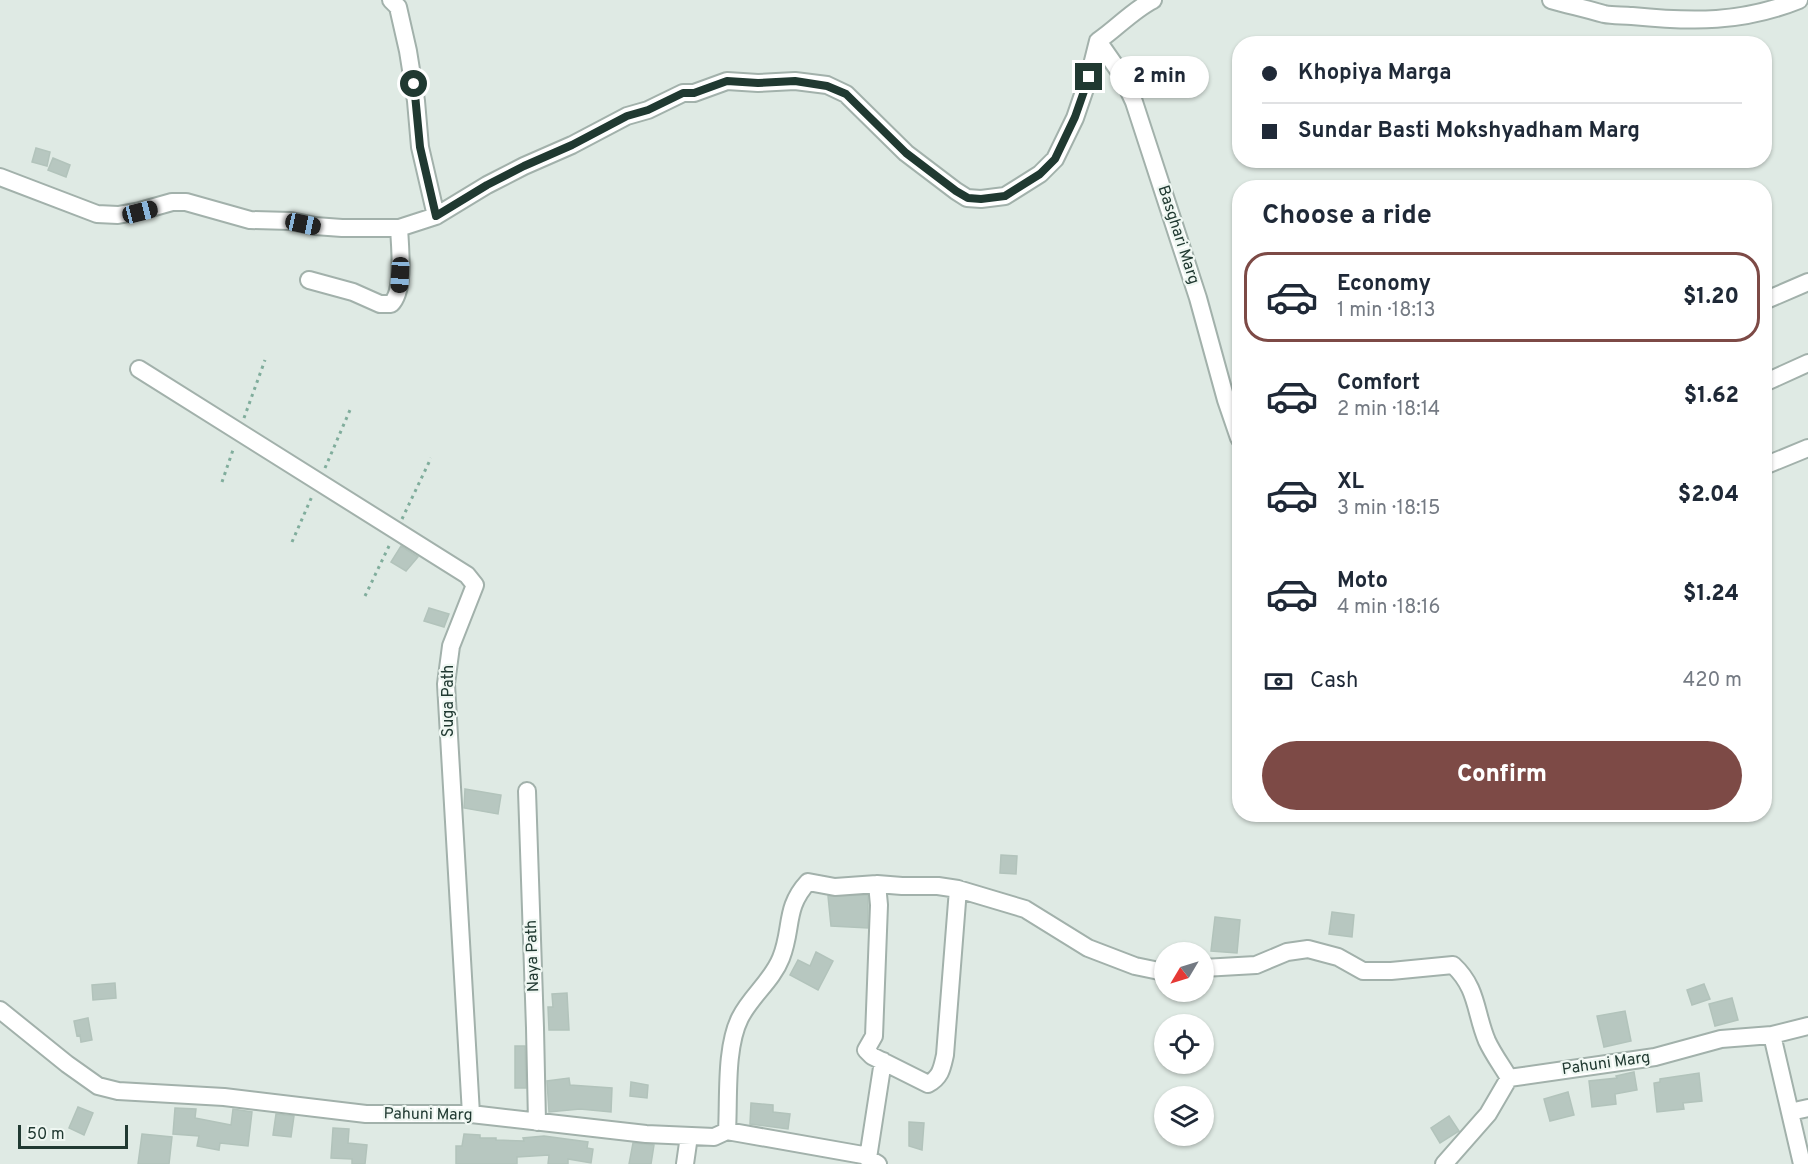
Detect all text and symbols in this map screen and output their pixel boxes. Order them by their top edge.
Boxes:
callout: 2 min [1110,56,1209,98]
text: Khopiya Marga [1298,60,1451,87]
route end [1075,63,1102,90]
text: 2 min [1133,64,1186,90]
route start [400,70,427,97]
text: Sundar Basti Mokshyadham Marg [1298,118,1640,145]
street label: Basghari Marg [1153,183,1203,287]
car [120,199,160,225]
text: Choose a ride [1262,199,1432,233]
car [284,211,322,237]
car [390,257,410,293]
icon: car [1265,270,1319,324]
text: Economy [1337,271,1431,298]
text: $1.20 [1683,284,1739,311]
text: 1 min · 18:13 [1337,298,1436,324]
icon: car [1265,369,1319,423]
text: Comfort [1337,370,1420,397]
text: $1.62 [1684,383,1739,410]
text: 2 min · 18:14 [1337,397,1440,423]
icon: car [1265,468,1319,522]
text: XL [1337,469,1364,496]
text: $2.04 [1678,482,1739,509]
text: 3 min · 18:15 [1337,496,1440,522]
icon: car [1265,567,1319,621]
text: Moto [1337,568,1388,595]
text: $1.24 [1683,581,1739,608]
text: 4 min · 18:16 [1337,595,1440,621]
street label: Suga Path [439,665,459,737]
icon: cash [1262,665,1295,698]
text: Cash [1310,668,1359,695]
text: 420 m [1683,668,1742,694]
button: Confirm [1262,741,1742,810]
street label: Naya Path [522,920,544,992]
north arrow [1154,942,1214,1002]
map controls [1154,942,1214,1146]
button: locate [1154,1014,1214,1074]
street label: Pahuni Marg [1561,1048,1651,1080]
button: layers [1154,1086,1214,1146]
street label: Pahuni Marg [383,1104,473,1126]
scale bar [18,1122,128,1150]
text: 50 m [27,1125,65,1145]

